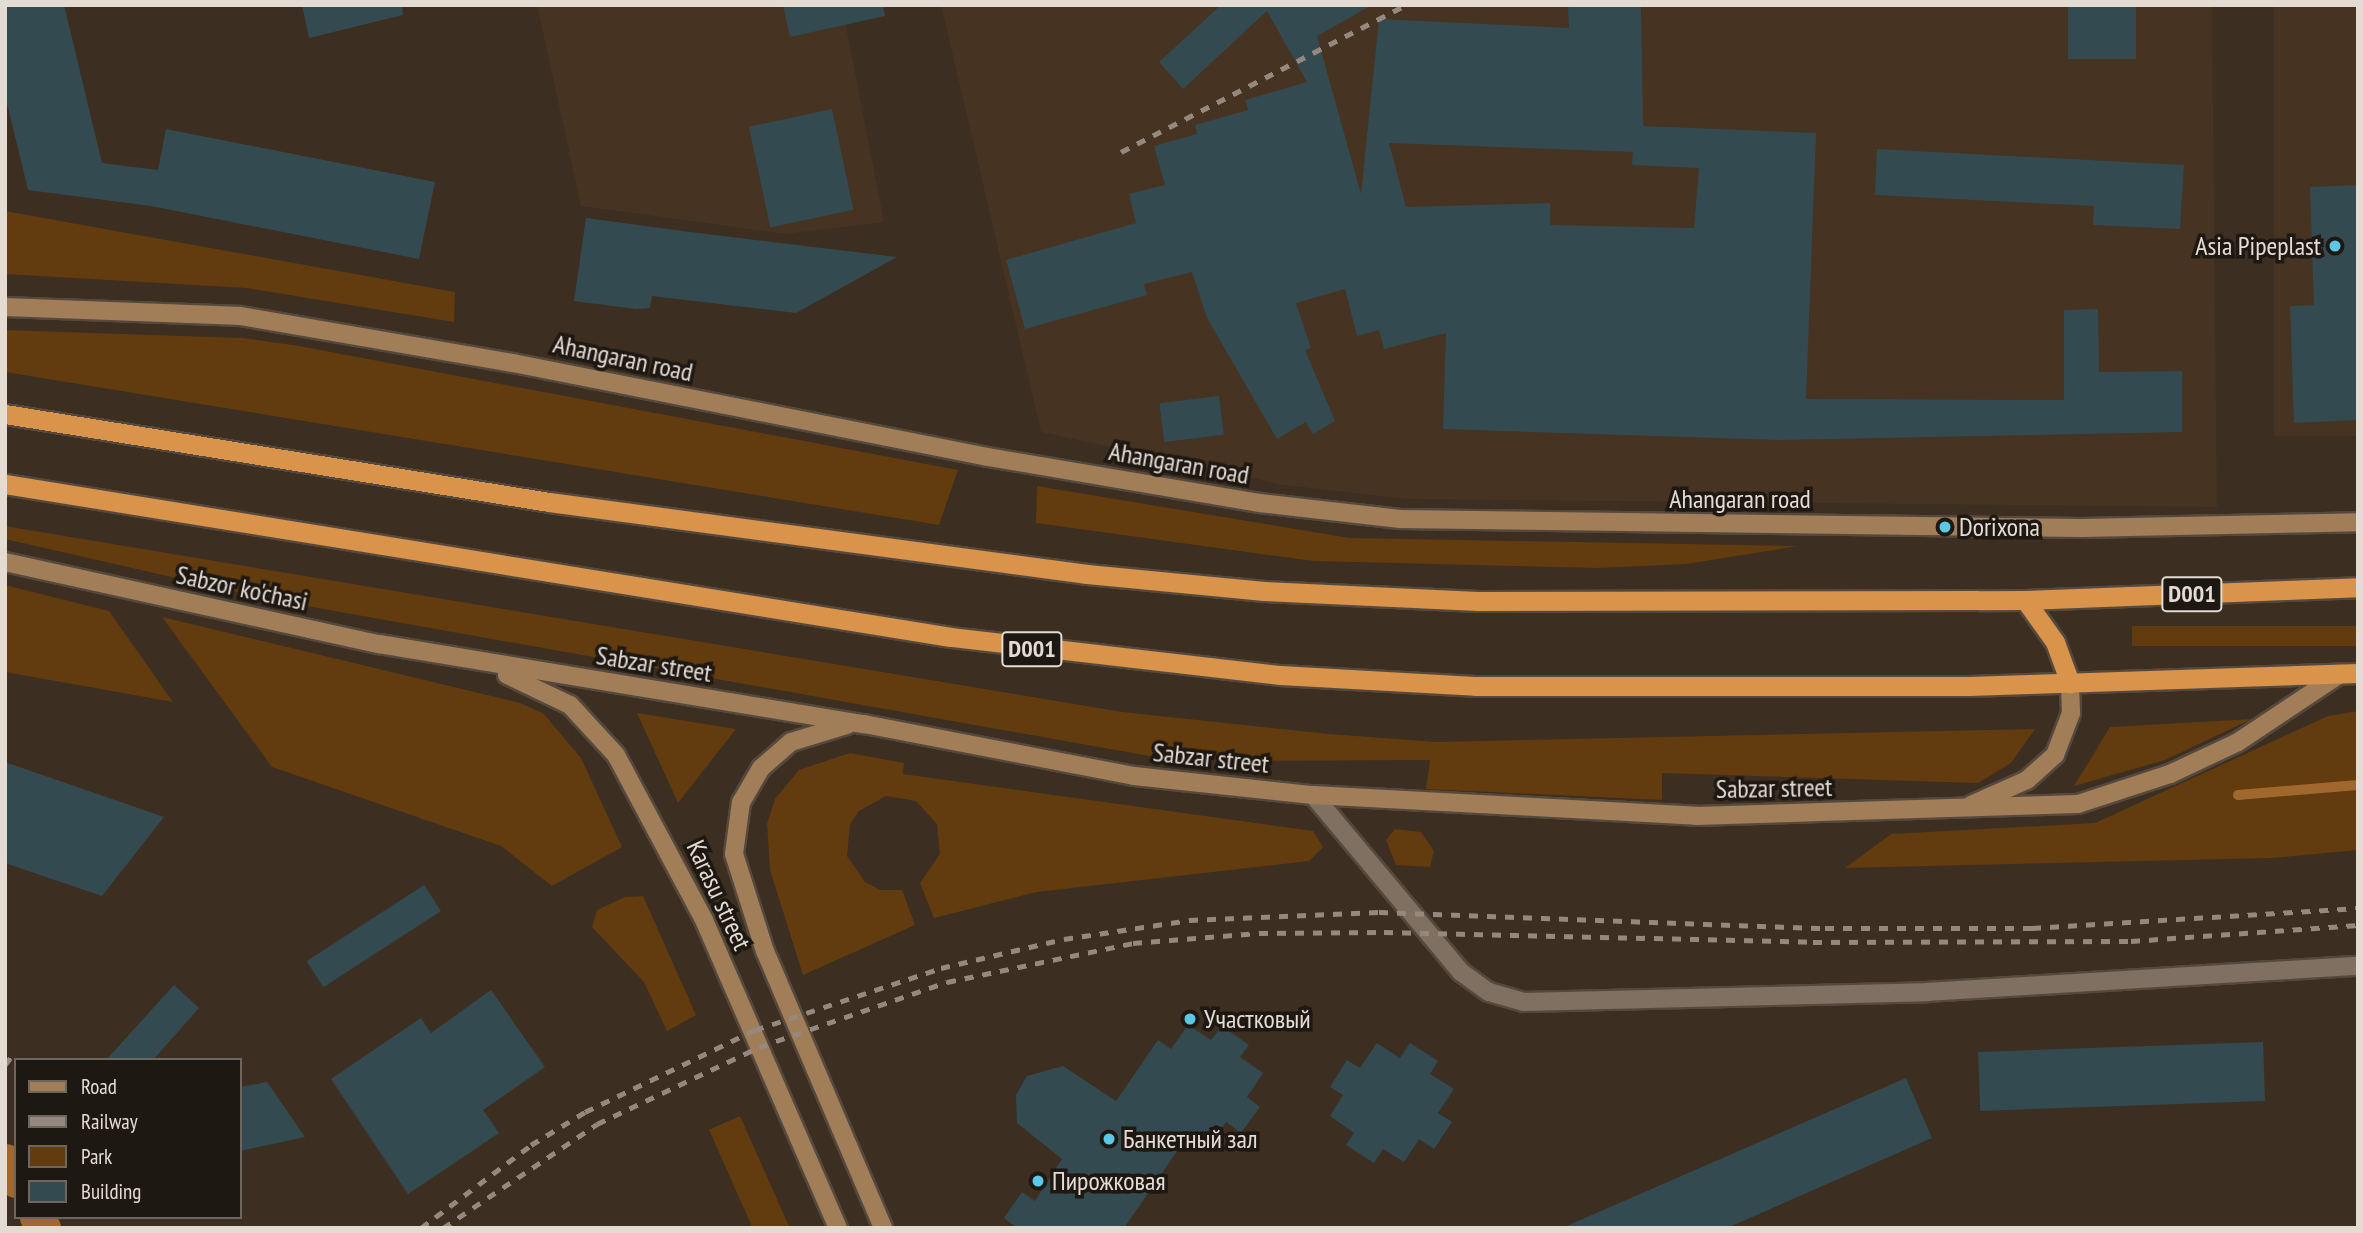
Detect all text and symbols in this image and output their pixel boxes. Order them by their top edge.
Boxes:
place label: Asia Pipeplast [2195,230,2321,262]
marker: Asia Pipeplast [2327,238,2343,254]
street label: Ahangaran road [550,328,696,388]
street label: Ahangaran road [1107,435,1251,491]
street label: Ahangaran road [1669,483,1811,515]
place label: Dorixona [1959,511,2040,543]
marker: Dorixona [1937,519,1953,535]
street label: Sabzor ko'chasi [174,559,310,617]
road number: D001 [2160,574,2224,614]
road number: D001 [1000,628,1064,670]
street label: Sabzar street [594,639,714,689]
street label: Sabzar street [1152,736,1270,780]
street label: Sabzar street [1716,771,1832,805]
street label: Karasu street [680,835,758,955]
place label: Участковый [1204,1003,1311,1035]
marker: Участковый [1182,1011,1198,1027]
legend [14,1058,242,1219]
text: Road [81,1073,117,1100]
text: Railway [81,1108,138,1135]
place label: Банкетный зал [1123,1123,1257,1155]
marker: Банкетный зал [1101,1131,1117,1147]
text: Park [81,1143,112,1170]
place label: Пирожковая [1052,1165,1165,1197]
marker: Пирожковая [1030,1173,1046,1189]
text: Building [81,1178,141,1205]

